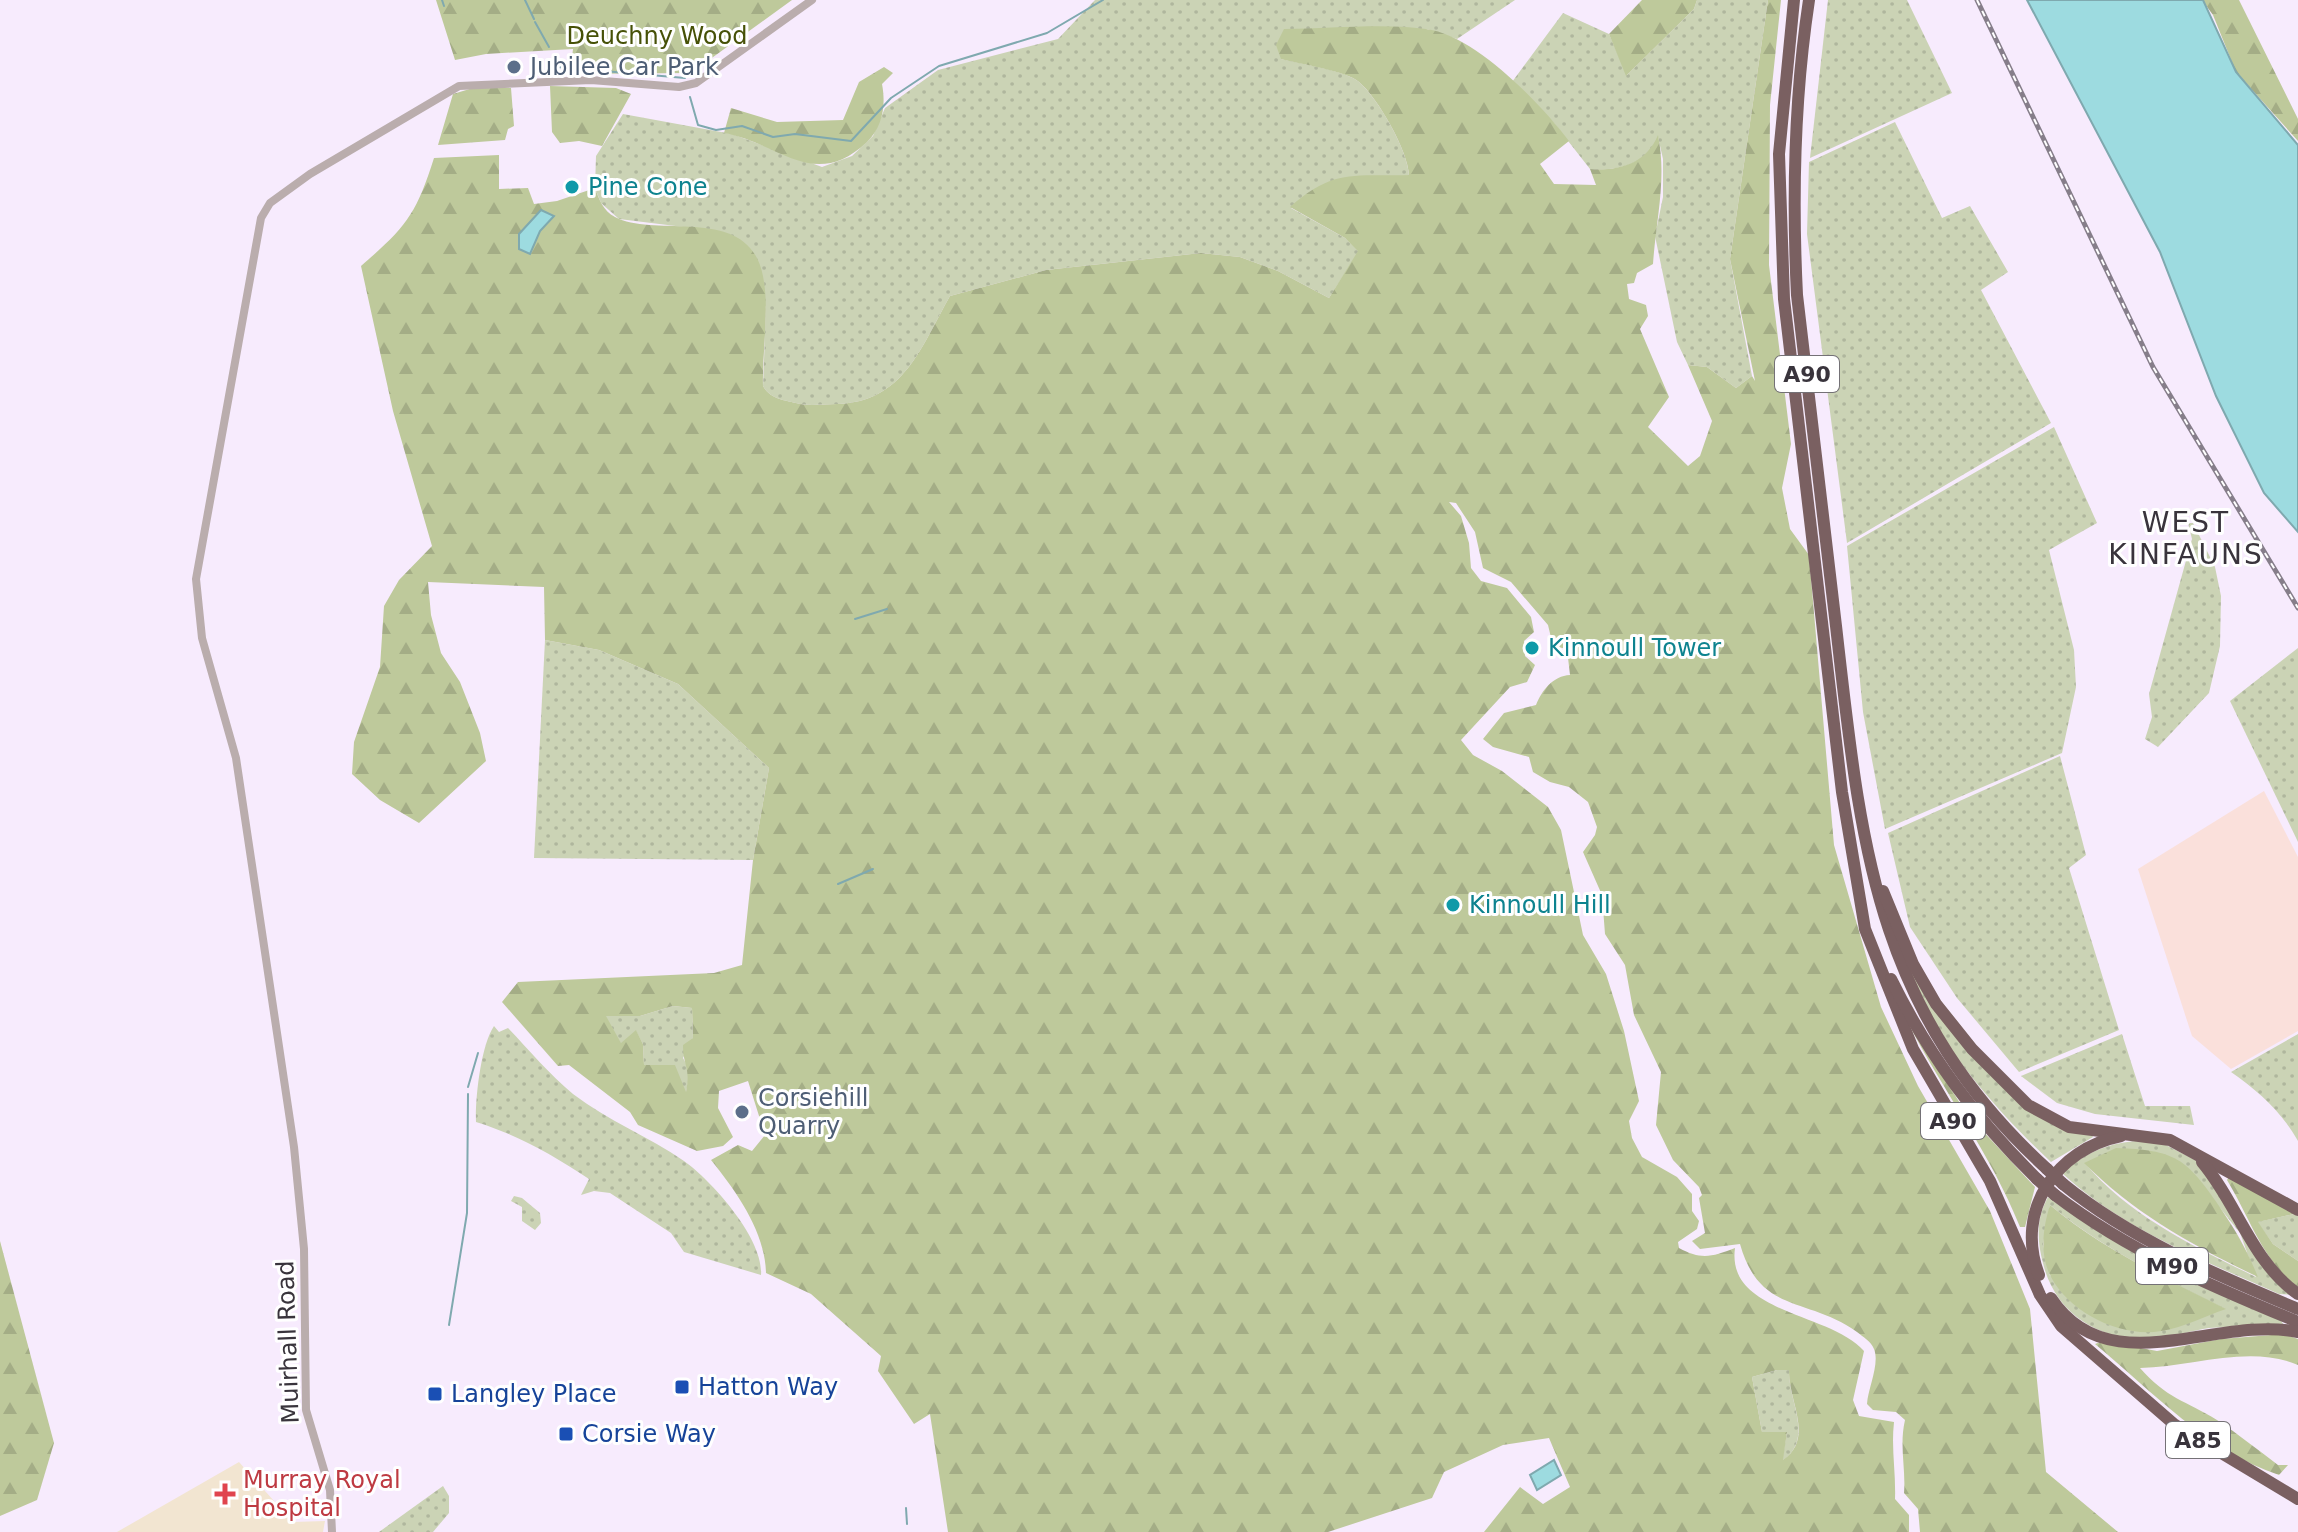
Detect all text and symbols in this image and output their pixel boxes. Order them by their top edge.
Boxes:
park label: Deuchny Wood [567,22,747,50]
place label: Jubilee Car Park [528,53,719,81]
marker: Jubilee Car Park [505,58,523,76]
place label: Pine Cone [588,173,708,201]
marker: Pine Cone [563,178,581,196]
road number: A90 [1775,356,1839,392]
district label: WEST KINFAUNS [2108,506,2264,571]
place label: Kinnoull Tower [1548,634,1721,662]
marker: Kinnoull Tower [1523,639,1541,657]
place label: Kinnoull Hill [1469,891,1611,919]
marker: Kinnoull Hill [1444,896,1462,914]
place label: Corsiehill Quarry [758,1084,868,1140]
marker: Corsiehill Quarry [733,1103,751,1121]
road number: A90 [1921,1103,1985,1139]
road number: M90 [2136,1248,2208,1284]
street label: Muirhall Road [271,1260,305,1424]
place label: Hatton Way [698,1373,838,1401]
marker: Hatton Way [673,1378,691,1396]
place label: Langley Place [451,1380,617,1408]
marker: Langley Place [426,1385,444,1403]
place label: Corsie Way [582,1420,716,1448]
road number: A85 [2166,1422,2230,1458]
marker: Corsie Way [557,1425,575,1443]
place label: Murray Royal Hospital [243,1466,401,1522]
marker: Murray Royal Hospital [214,1483,236,1505]

